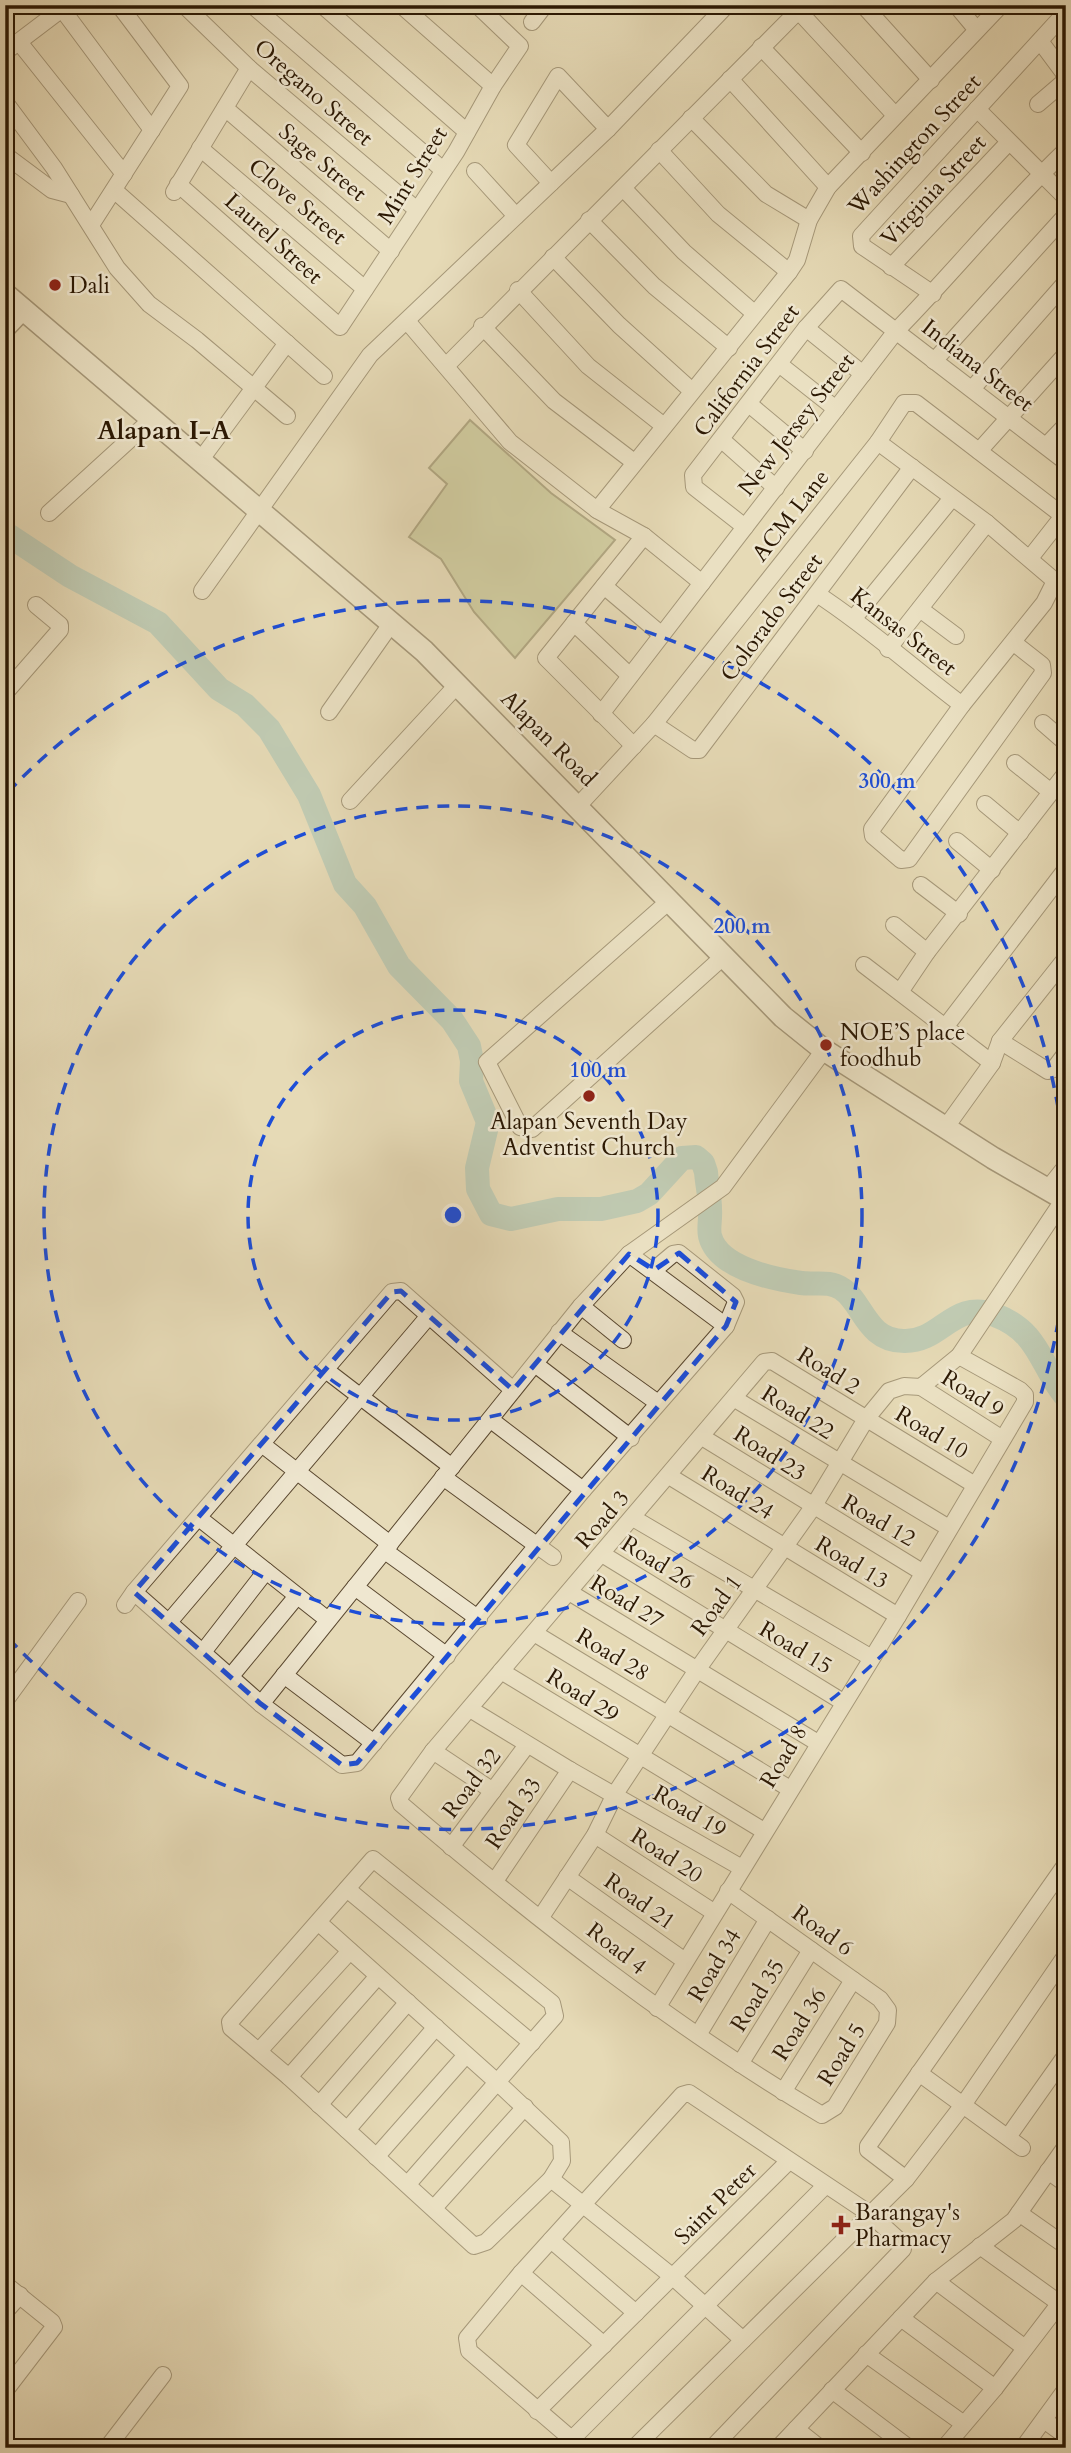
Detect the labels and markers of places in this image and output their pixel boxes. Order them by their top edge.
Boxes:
place label: Dali [69,270,110,301]
marker: Dali [47,277,63,293]
place label: NOE’S place foodhub [840,1017,965,1074]
marker: NOE’S place foodhub [818,1037,834,1053]
marker: Alapan Seventh Day Adventist Church [581,1088,597,1104]
place label: Alapan Seventh Day Adventist Church [490,1106,688,1163]
centre of rings [441,1203,465,1227]
place label: Barangay's Pharmacy [855,2197,960,2254]
marker: Barangay's Pharmacy [833,2217,849,2233]

